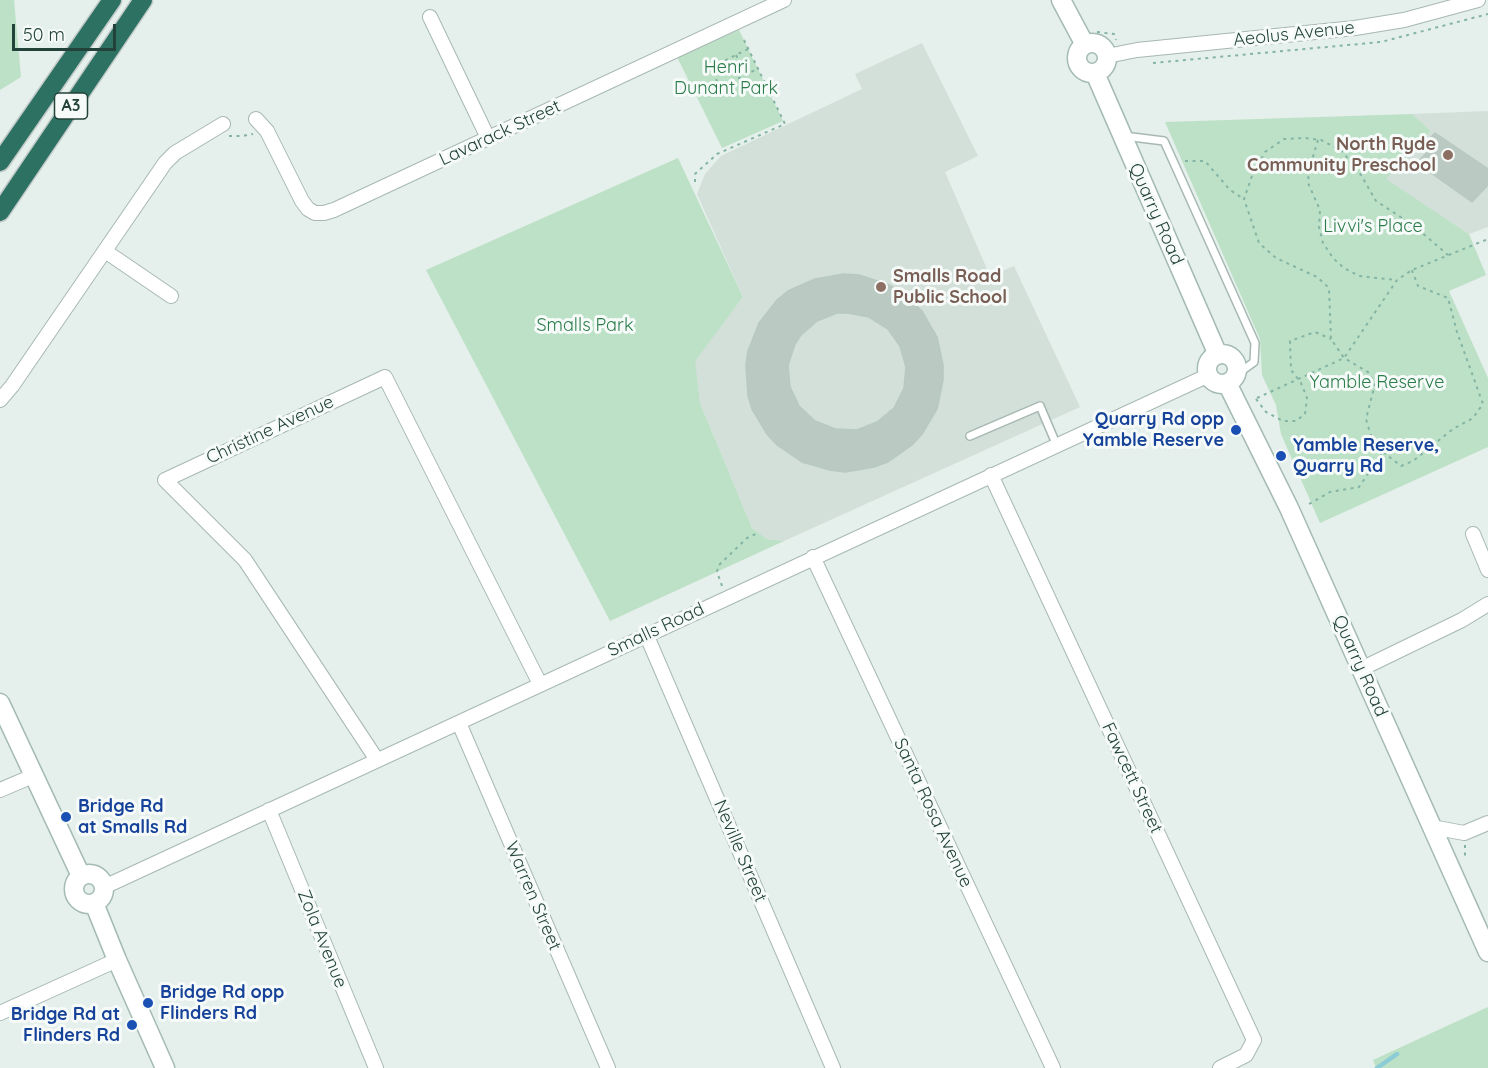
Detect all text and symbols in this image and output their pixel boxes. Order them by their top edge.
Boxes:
scale bar [15,12,118,50]
street label: Aeolus Avenue [1232,17,1356,51]
text: 50 m [23,23,65,46]
park label: Henri Dunant Park [674,57,778,100]
road number: A3 [54,93,88,119]
street label: Lavarack Street [436,95,564,171]
place label: North Ryde Community Preschool [1247,134,1436,176]
marker: North Ryde Community Preschool [1441,148,1455,162]
street label: Quarry Road [1124,160,1188,268]
park label: Livvi's Place [1323,216,1423,238]
place label: Smalls Road Public School [893,266,1007,308]
marker: Smalls Road Public School [874,280,888,294]
park label: Smalls Park [536,315,634,337]
park label: Yamble Reserve [1310,372,1444,394]
street label: Christine Avenue [203,391,337,469]
place label: Quarry Rd opp Yamble Reserve [1083,409,1224,452]
marker: Quarry Rd opp Yamble Reserve [1229,423,1243,437]
place label: Yamble Reserve, Quarry Rd [1293,435,1439,478]
marker: Yamble Reserve, Quarry Rd [1274,449,1288,463]
street label: Smalls Road [604,598,708,662]
street label: Quarry Road [1328,612,1392,720]
street label: Fawcett Street [1097,719,1167,837]
street label: Santa Rosa Avenue [889,735,977,891]
place label: Bridge Rd at Smalls Rd [78,796,187,838]
street label: Neville Street [709,797,771,905]
marker: Bridge Rd at Smalls Rd [59,810,73,824]
street label: Warren Street [500,838,566,954]
street label: Zola Avenue [293,887,351,991]
place label: Bridge Rd opp Flinders Rd [160,982,284,1024]
marker: Bridge Rd opp Flinders Rd [141,996,155,1010]
place label: Bridge Rd at Flinders Rd [11,1004,120,1046]
marker: Bridge Rd at Flinders Rd [125,1018,139,1032]

